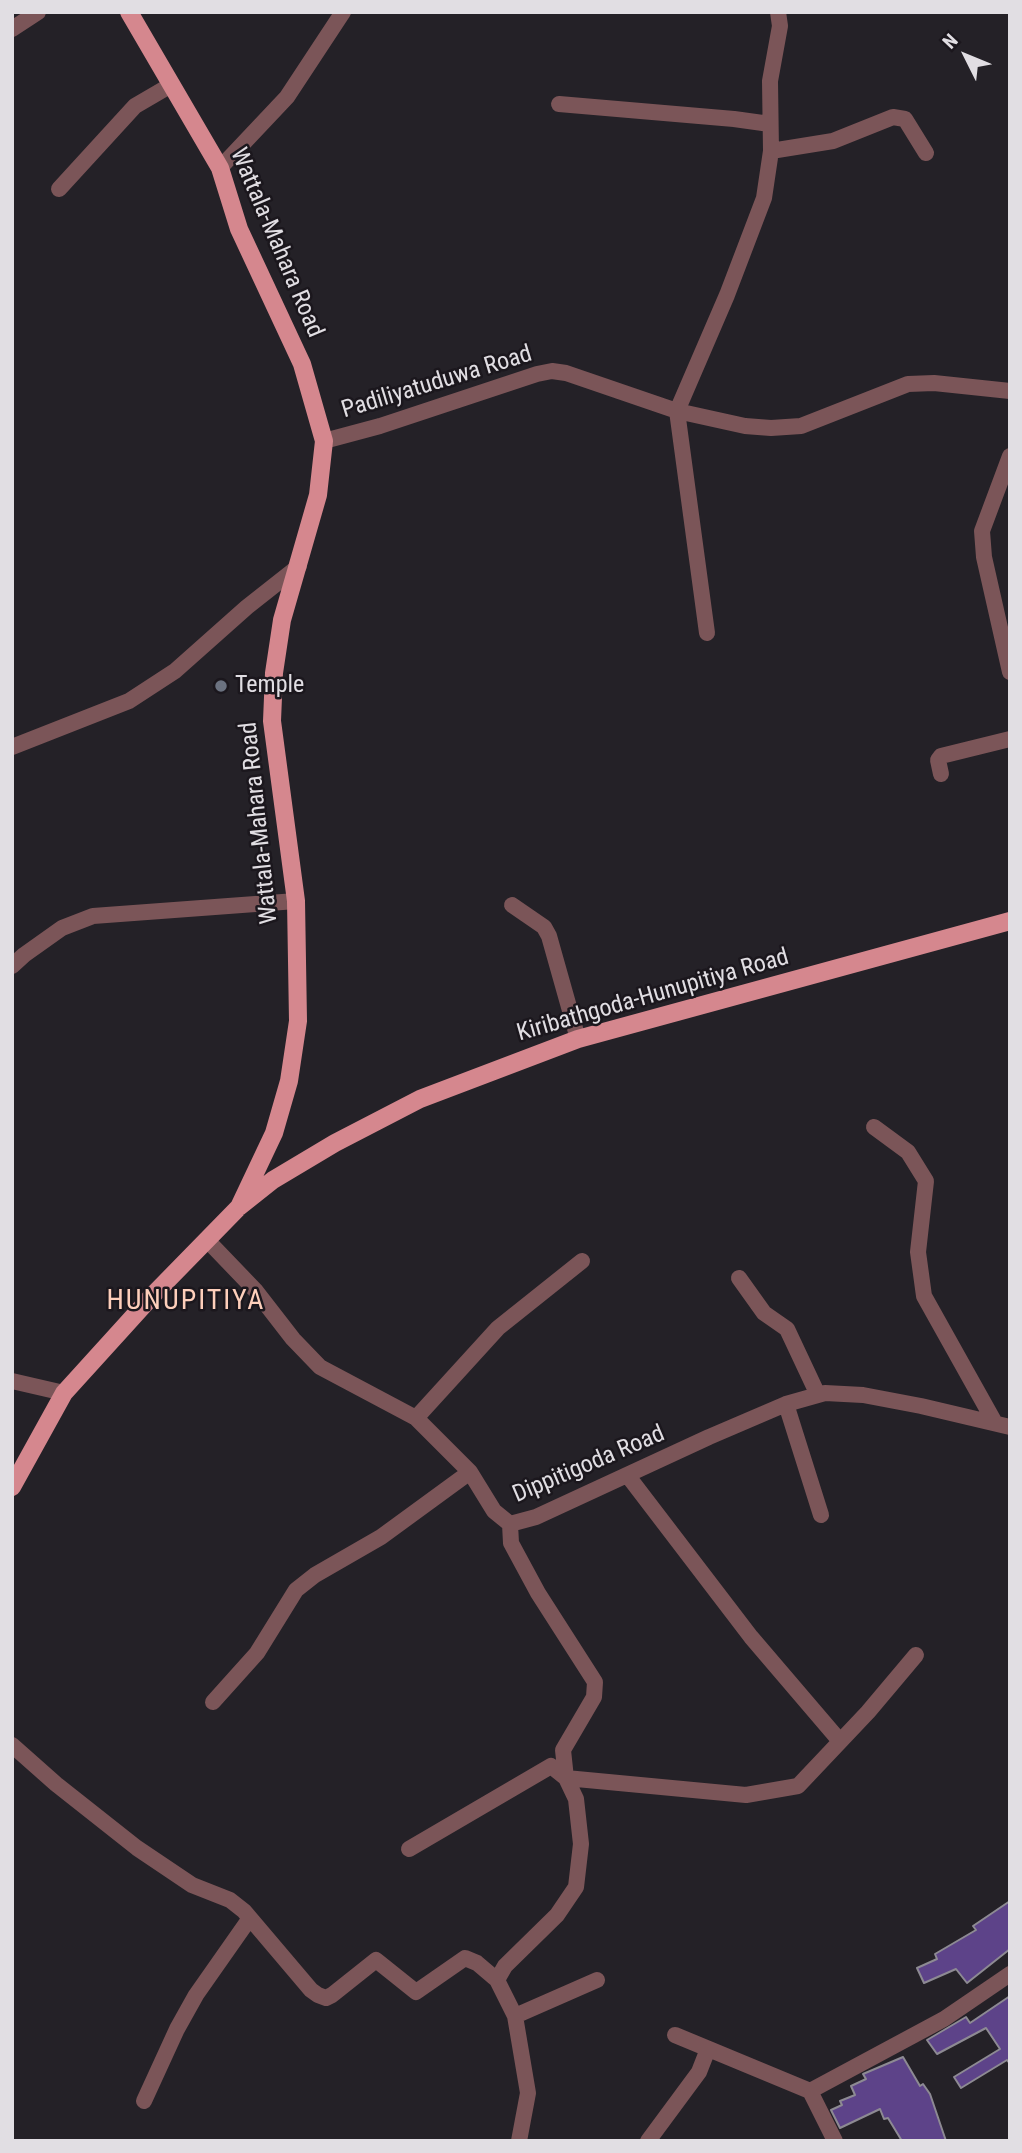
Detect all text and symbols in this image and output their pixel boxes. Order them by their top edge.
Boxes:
north arrow [931,21,1001,91]
text: N [938,29,963,53]
street label: Wattala-Mahara Road [223,144,329,342]
street label: Padiliyatuduwa Road [338,340,536,426]
place label: Temple [235,672,304,700]
marker: Temple [213,678,229,694]
street label: Wattala-Mahara Road [235,721,285,925]
street label: Kiribathgoda-Hunupitiya Road [514,943,792,1049]
district label: HUNUPITIYA [108,1285,264,1319]
street label: Dippitigoda Road [509,1420,669,1510]

